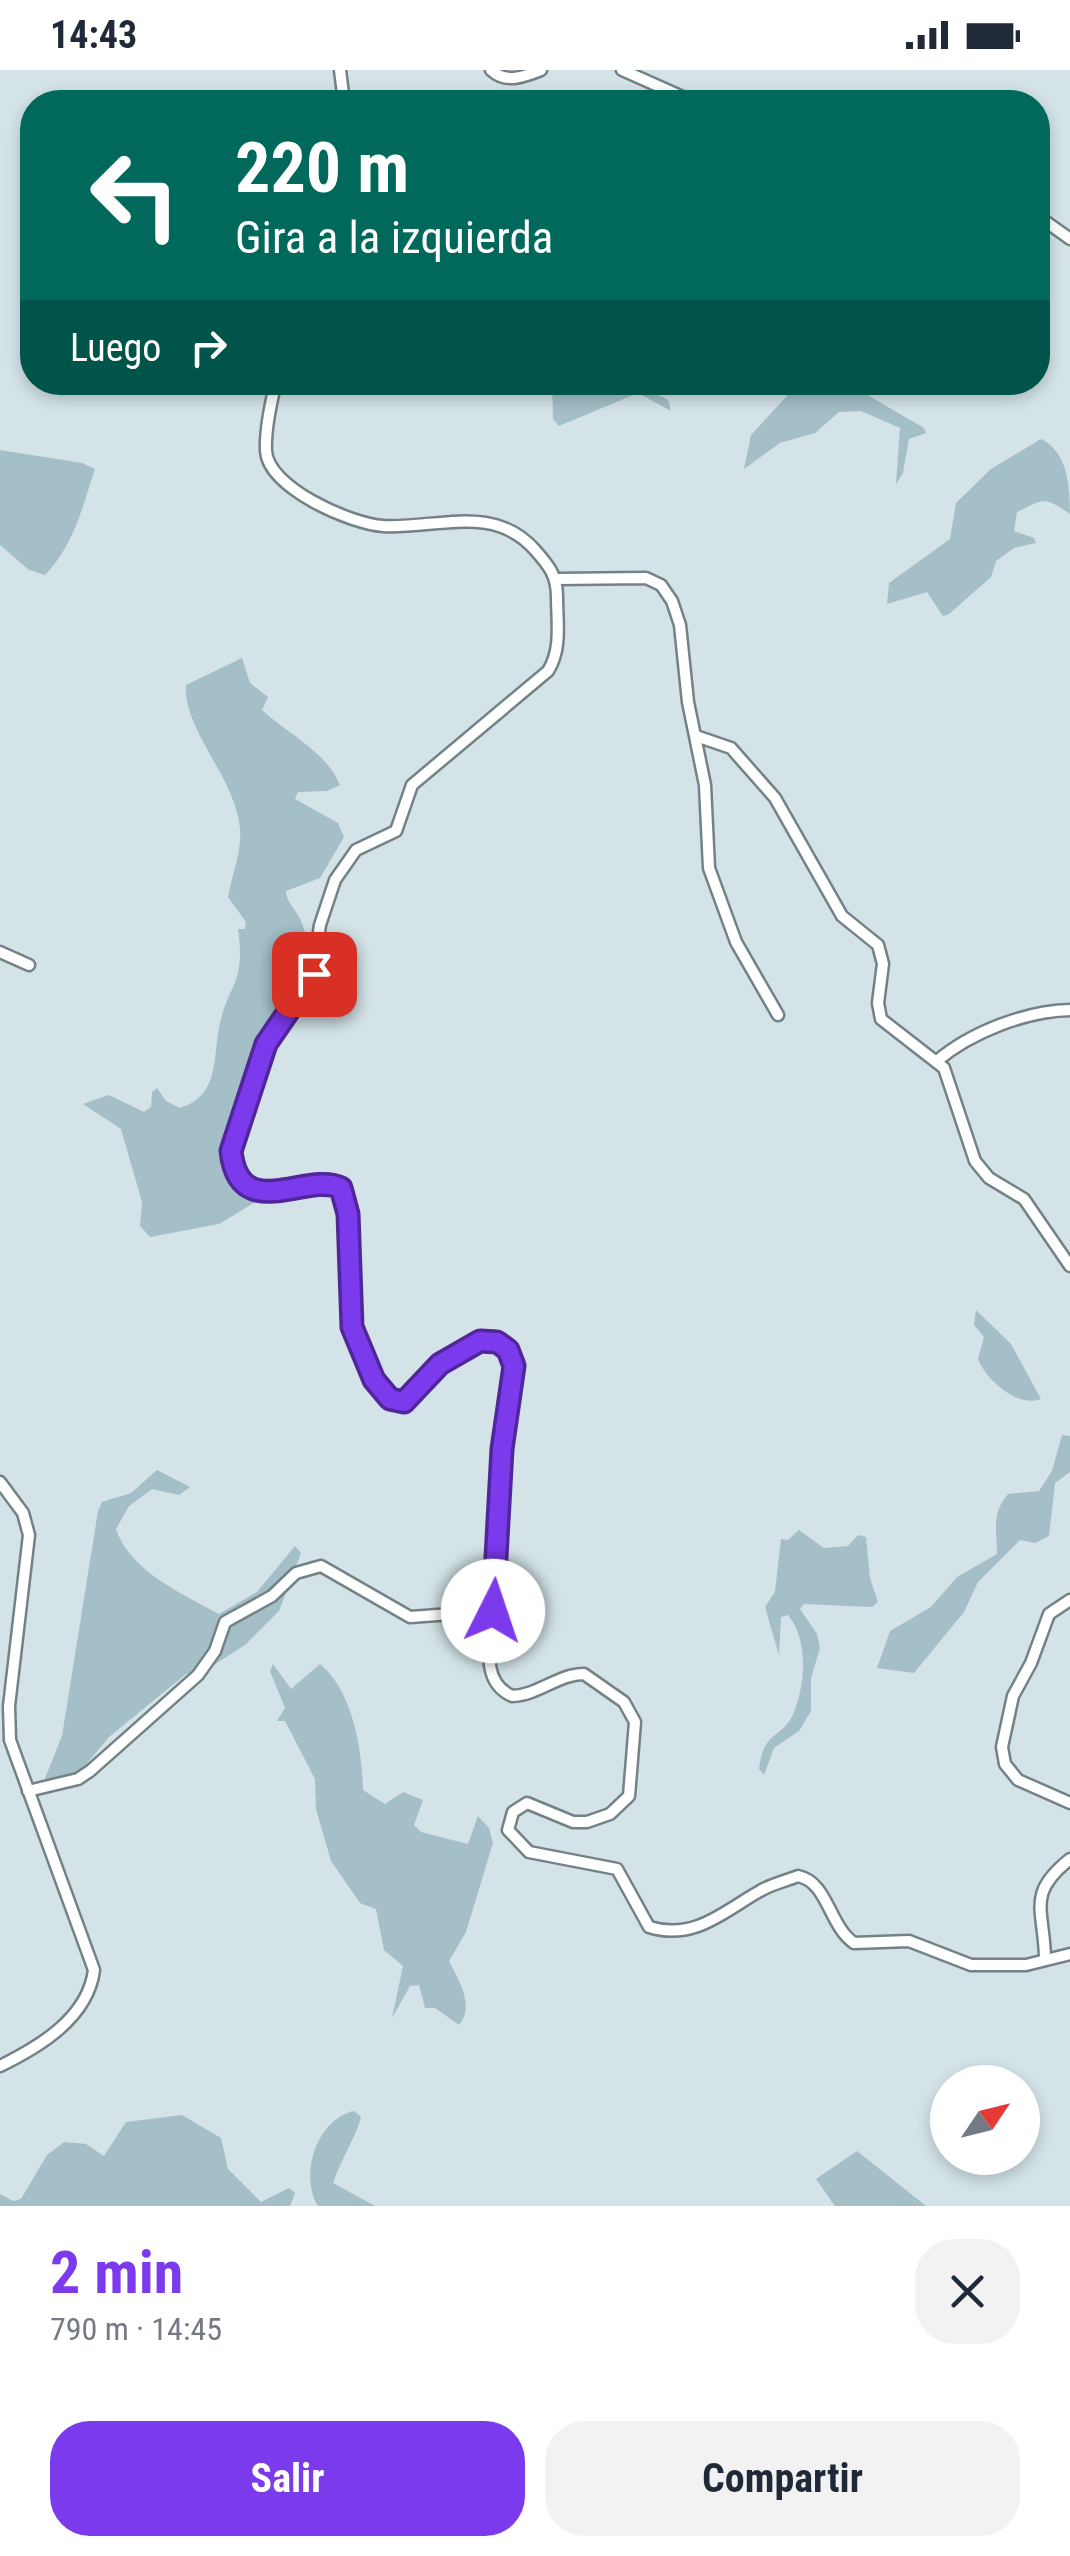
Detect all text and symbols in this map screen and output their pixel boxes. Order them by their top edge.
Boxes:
text: 14:43 [50,13,137,57]
text: 220 m [235,127,409,209]
icon: left [70,130,200,260]
text: Gira a la izquierda [235,211,553,264]
icon: right [181,320,236,375]
text: Luego [70,326,161,370]
pin [272,932,357,1017]
icon: arrive [287,947,342,1002]
position arrow [441,1559,545,1663]
north arrow [930,2065,1040,2175]
map controls [930,2065,1040,2175]
text: 2 min [50,2237,183,2308]
button: close [915,2239,1020,2344]
text: 790 m · 14:45 [50,2310,222,2348]
button: Salir [50,2421,525,2536]
button: Compartir [545,2421,1020,2536]

